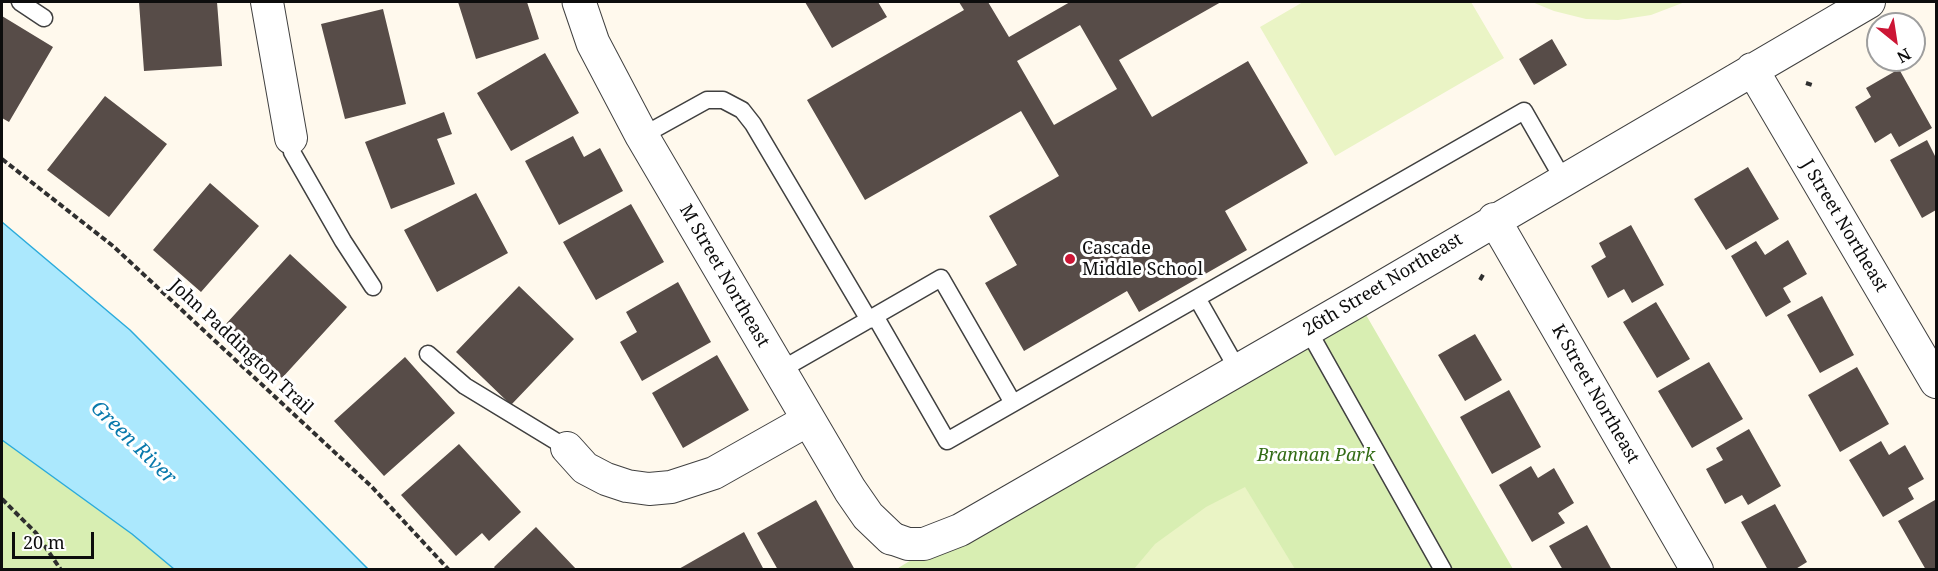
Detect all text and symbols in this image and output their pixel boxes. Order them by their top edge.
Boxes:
north arrow [1866,12,1926,72]
text: N [1893,43,1915,69]
street label: J Street Northeast [1796,156,1892,296]
street label: M Street Northeast [674,201,774,351]
street label: 26th Street Northeast [1299,229,1467,341]
place label: Cascade Middle School [1082,238,1203,280]
marker: Cascade Middle School [1063,252,1077,266]
street label: John Paddington Trail [165,275,317,419]
street label: K Street Northeast [1546,321,1644,467]
water label: Green River [85,396,181,490]
park label: Brannan Park [1257,445,1375,467]
scale bar [15,520,98,558]
text: 20 m [23,530,65,554]

